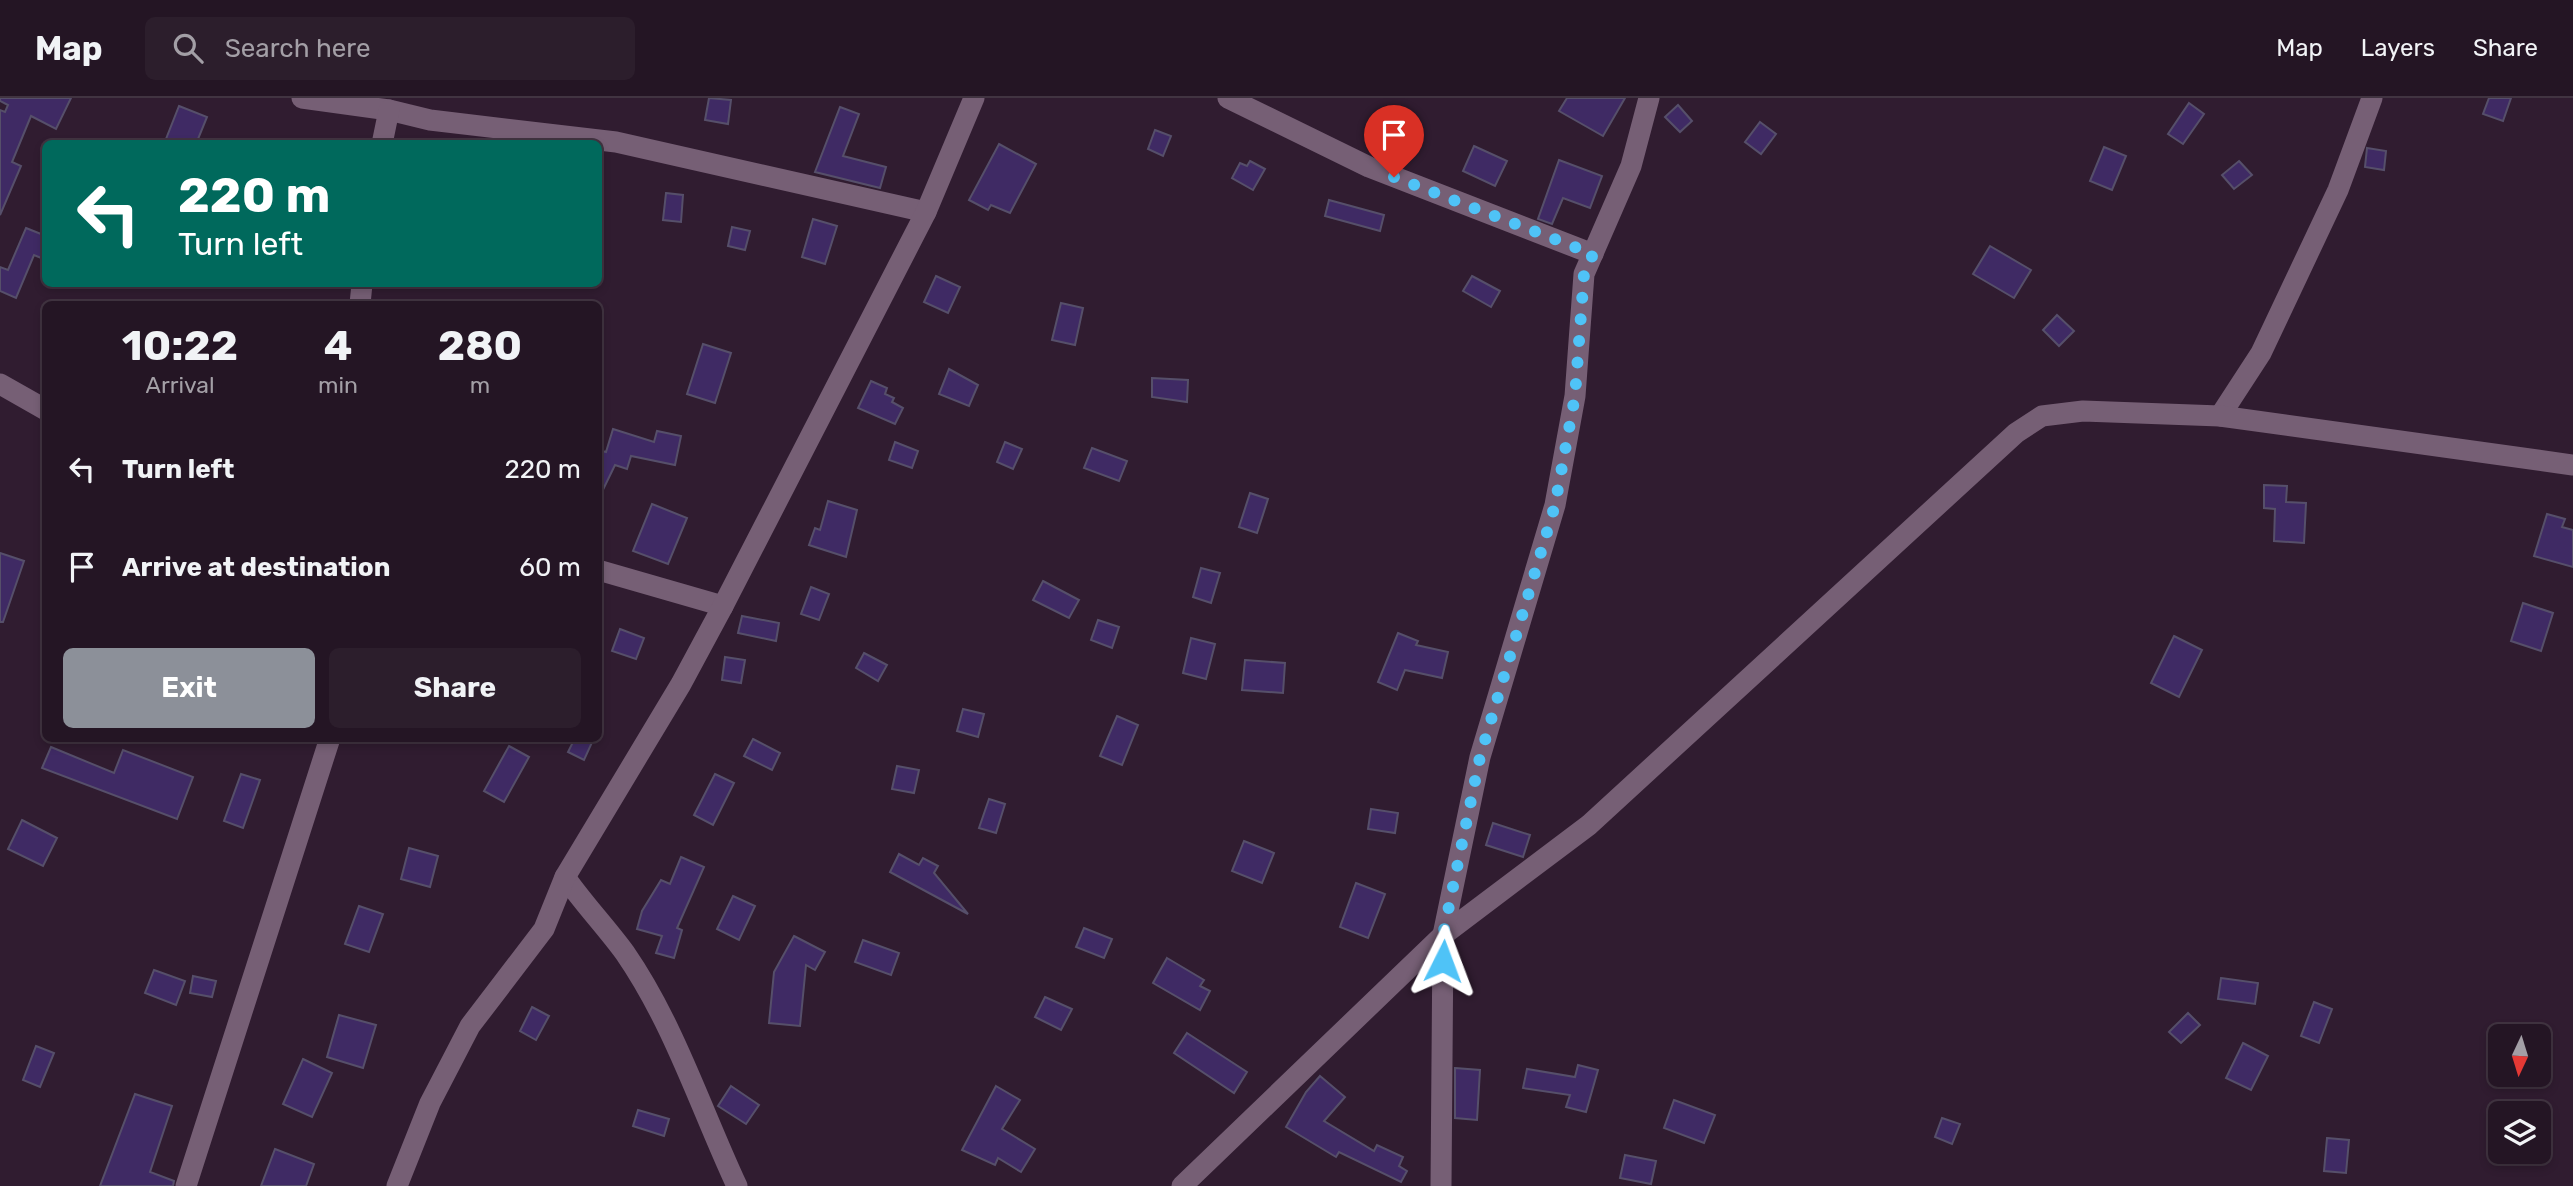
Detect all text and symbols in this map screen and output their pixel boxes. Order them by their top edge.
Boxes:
search box [145,17,635,80]
text: Map [35,29,103,68]
icon: search [169,29,207,67]
text: Search here [225,33,370,64]
text: Map [2276,34,2323,62]
text: Layers [2361,34,2435,62]
text: Share [2473,34,2538,62]
pin [1364,105,1424,177]
icon: arrive [1375,116,1413,154]
text: 220 m [178,166,330,224]
icon: left [63,168,154,259]
text: Turn left [178,225,303,263]
text: 10:22 [122,321,238,371]
text: 4 [324,321,352,371]
text: 280 [438,321,522,371]
text: Arrival [146,371,215,399]
text: min [318,371,358,399]
text: m [470,371,490,399]
icon: left [63,450,101,488]
text: Turn left [122,454,234,485]
text: 220 m [504,454,581,485]
icon: arrive [63,548,101,586]
text: Arrive at destination [122,552,390,583]
text: 60 m [519,552,581,583]
button: Exit [63,648,315,728]
button: Share [329,648,581,728]
position arrow [1406,924,1480,998]
north arrow [2488,1024,2552,1087]
map controls [2488,1024,2551,1164]
button: layers [2488,1101,2551,1164]

